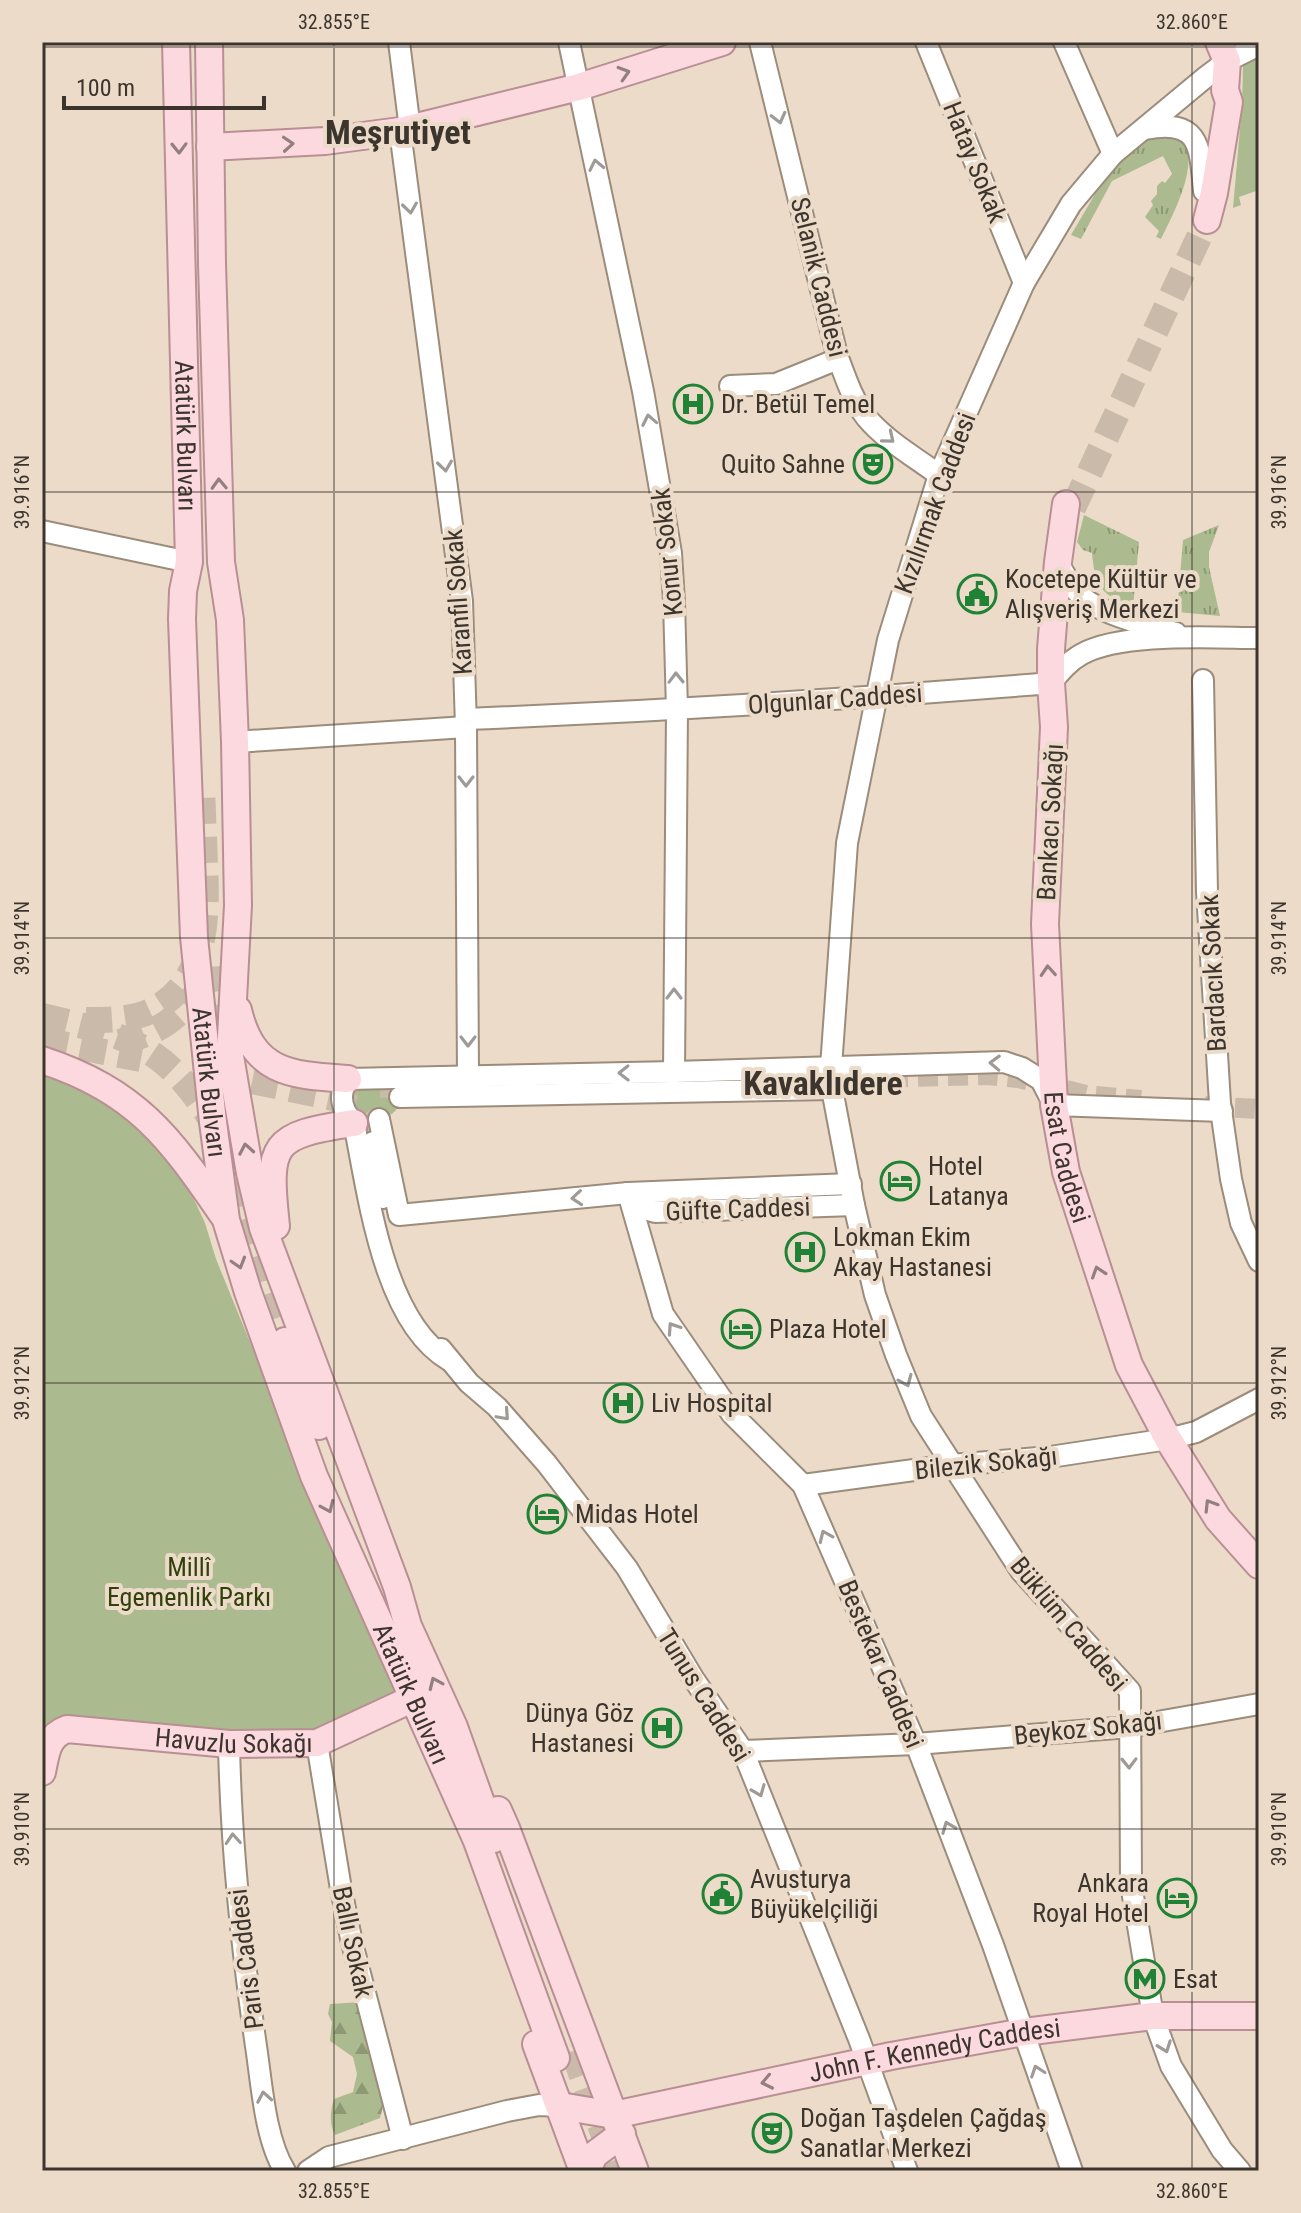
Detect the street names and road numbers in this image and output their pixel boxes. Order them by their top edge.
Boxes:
street label: Hatay Sokak [937,97,1013,227]
street label: Selanik Caddesi [785,194,853,360]
street label: Atatürk Bulvarı [169,360,203,512]
street label: Kızılırmak Caddesi [888,408,982,598]
street label: Konur Sokak [645,486,689,617]
street label: Karanfil Sokak [438,528,478,676]
street label: Olgunlar Caddesi [747,678,923,720]
street label: Bankacı Sokağı [1031,743,1069,901]
street label: Bardacık Sokak [1194,893,1232,1053]
street label: Atatürk Bulvarı [186,1006,233,1159]
street label: Esat Caddesi [1038,1091,1097,1227]
street label: Güfte Caddesi [665,1191,811,1227]
street label: Bilezik Sokağı [913,1441,1059,1485]
street label: Büklüm Caddesi [1004,1551,1134,1697]
street label: Bestekar Caddesi [832,1576,930,1752]
street label: Atatürk Bulvarı [367,1619,456,1769]
street label: Tunus Caddesi [651,1623,757,1767]
street label: Beykoz Sokağı [1013,1705,1163,1751]
street label: Havuzlu Sokağı [154,1722,313,1759]
street label: Ballı Sokak [327,1884,379,2001]
street label: Paris Caddesi [222,1887,270,2031]
street label: John F. Kennedy Caddesi [806,2013,1062,2088]

